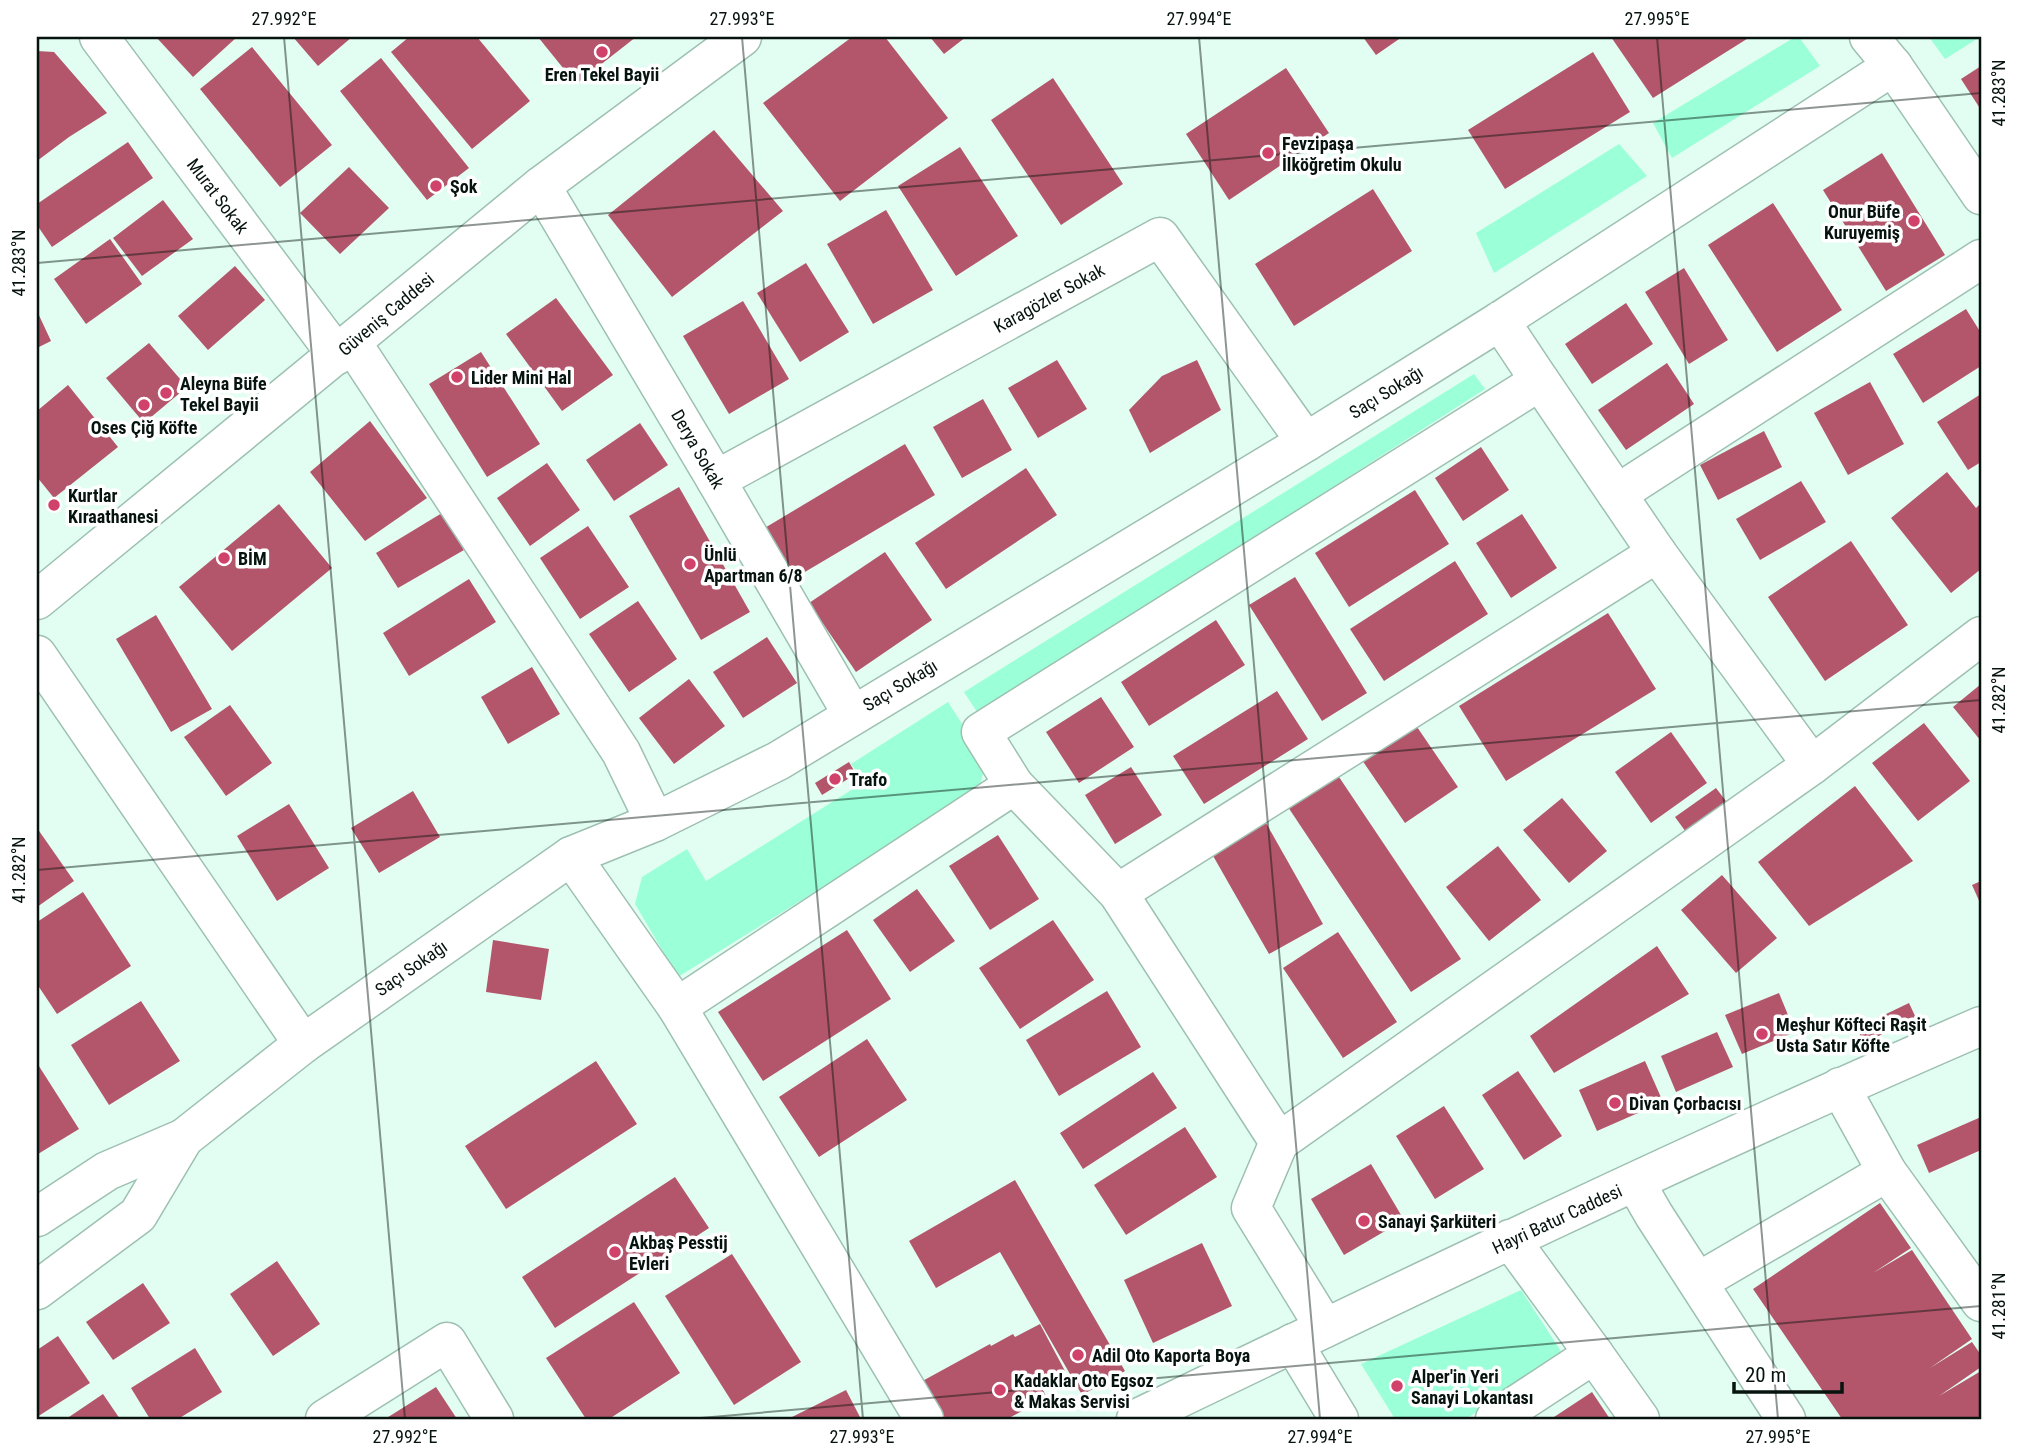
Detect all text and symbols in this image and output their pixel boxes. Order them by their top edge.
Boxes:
text: 27.992°E [252,8,316,29]
text: 27.993°E [710,8,774,29]
text: 27.994°E [1167,8,1231,29]
text: 27.995°E [1625,8,1689,29]
marker: Eren Tekel Bayii [594,44,610,60]
text: 41.283°N [1988,59,2009,127]
place label: Eren Tekel Bayii [545,64,659,85]
place label: Fevzipaşa İlköğretim Okulu [1282,133,1402,175]
marker: Fevzipaşa İlköğretim Okulu [1260,145,1276,161]
street label: Murat Sokak [183,154,253,238]
place label: Şok [450,176,478,197]
marker: Şok [428,178,444,194]
place label: Onur Büfe Kuruyemiş [1824,201,1900,243]
marker: Onur Büfe Kuruyemiş [1906,213,1922,229]
text: 41.283°N [8,229,29,297]
street label: Karagözler Sokak [990,259,1108,337]
street label: Güveniş Caddesi [334,268,438,360]
street label: Saçı Sokağı [1345,361,1427,423]
place label: Lider Mini Hal [471,367,572,388]
marker: Lider Mini Hal [449,369,465,385]
place label: Aleyna Büfe Tekel Bayii [180,373,267,415]
marker: Aleyna Büfe Tekel Bayii [158,385,174,401]
marker: Oses Çiğ Köfte [136,397,152,413]
street label: Derya Sokak [667,406,729,492]
place label: Oses Çiğ Köfte [91,417,198,438]
place label: Kurtlar Kıraathanesi [68,485,158,527]
marker: Kurtlar Kıraathanesi [46,497,62,513]
place label: Ünlü Apartman 6/8 [704,544,803,586]
place label: BİM [238,548,267,569]
marker: BİM [216,550,232,566]
marker: Ünlü Apartman 6/8 [682,556,698,572]
street label: Saçı Sokağı [859,655,941,715]
text: 41.282°N [1988,666,2009,734]
place label: Trafo [849,769,887,790]
marker: Trafo [827,771,843,787]
text: 41.282°N [8,836,29,904]
street label: Saçı Sokağı [371,936,451,1000]
place label: Meşhur Köfteci Raşit Usta Satır Köfte [1776,1014,1927,1056]
marker: Meşhur Köfteci Raşit Usta Satır Köfte [1754,1026,1770,1042]
place label: Divan Çorbacısı [1629,1093,1742,1114]
marker: Divan Çorbacısı [1607,1095,1623,1111]
street label: Hayri Batur Caddesi [1489,1180,1625,1258]
place label: Sanayi Şarküteri [1378,1211,1496,1232]
marker: Sanayi Şarküteri [1356,1213,1372,1229]
place label: Akbaş Pesstij Evleri [629,1232,728,1274]
marker: Akbaş Pesstij Evleri [607,1244,623,1260]
text: 41.281°N [1988,1272,2009,1340]
place label: Adil Oto Kaporta Boya [1092,1345,1250,1366]
marker: Adil Oto Kaporta Boya [1070,1347,1086,1363]
scale bar [1734,1351,1843,1395]
text: 20 m [1745,1363,1786,1387]
place label: Alper'in Yeri Sanayi Lokantası [1411,1366,1534,1408]
place label: Kadaklar Oto Egsoz & Makas Servisi [1014,1370,1154,1412]
marker: Alper'in Yeri Sanayi Lokantası [1389,1378,1405,1394]
marker: Kadaklar Oto Egsoz & Makas Servisi [992,1382,1008,1398]
text: 27.992°E [373,1426,437,1447]
text: 27.993°E [830,1426,894,1447]
text: 27.994°E [1288,1426,1352,1447]
text: 27.995°E [1746,1426,1810,1447]

